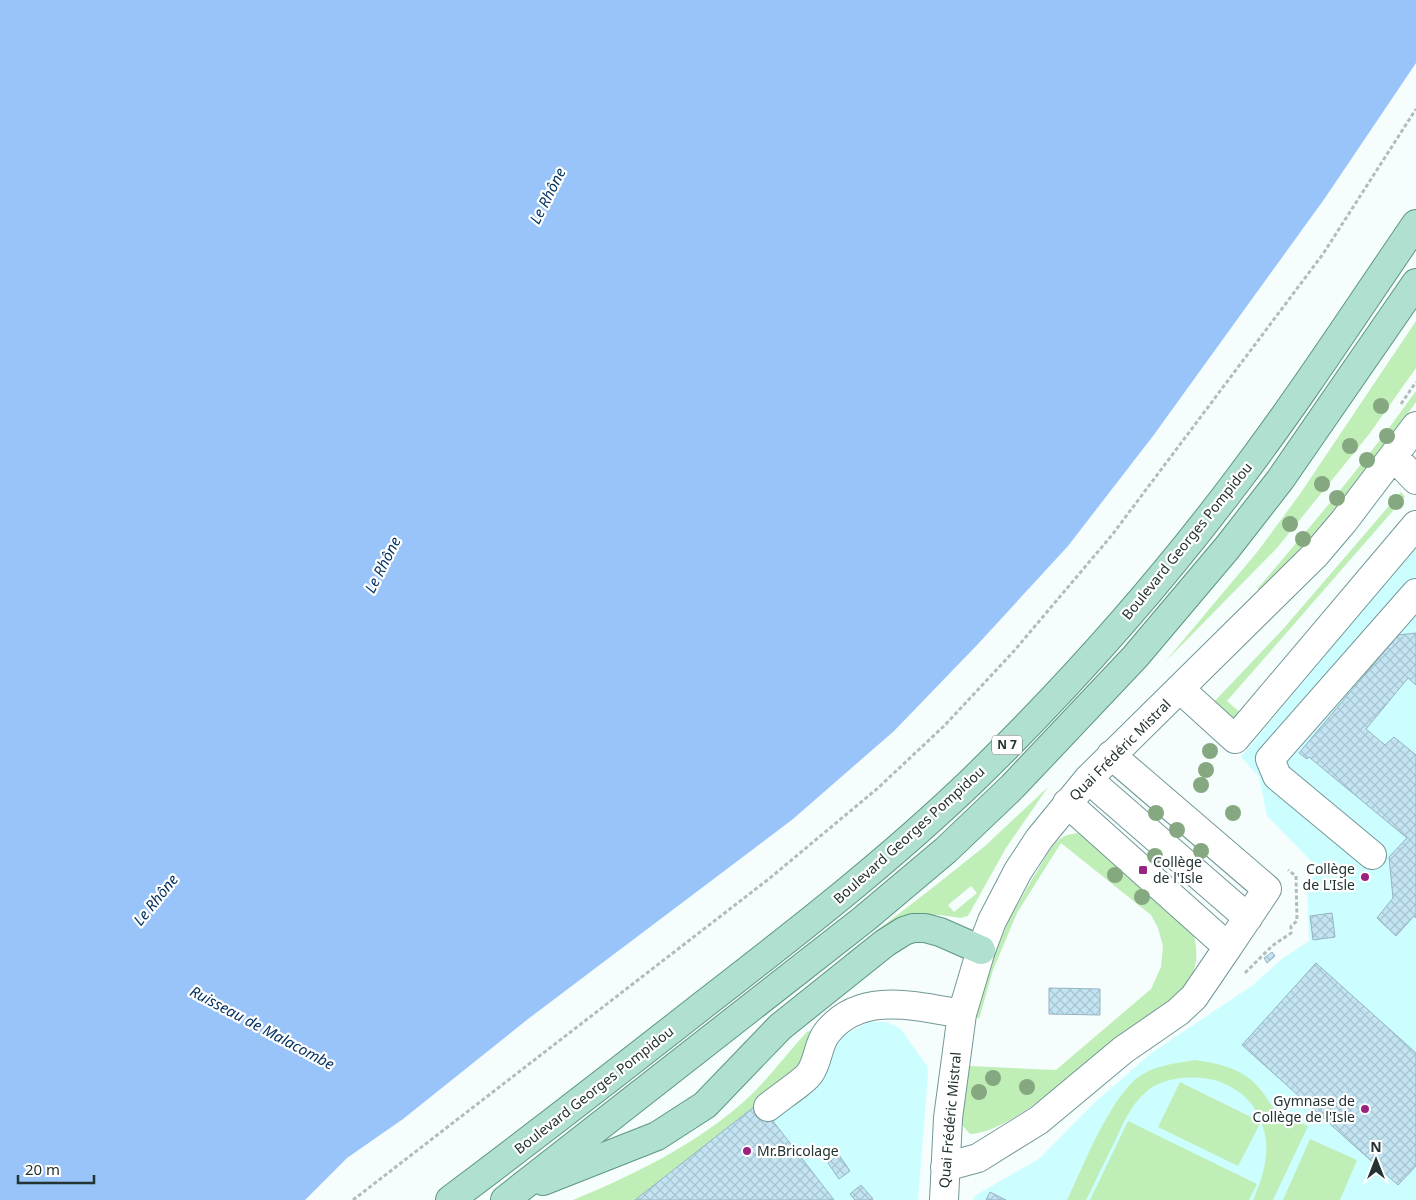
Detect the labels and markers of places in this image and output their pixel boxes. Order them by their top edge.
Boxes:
place label: Collège de l'Isle [1153,852,1203,887]
place label: Collège de L'Isle [1303,859,1355,894]
marker: Collège de l'Isle [1137,864,1149,876]
marker: Collège de L'Isle [1359,871,1371,883]
place label: Gymnase de Collège de l'Isle [1253,1091,1355,1126]
marker: Gymnase de Collège de l'Isle [1359,1103,1371,1115]
place label: Mr.Bricolage [757,1141,839,1160]
marker: Mr.Bricolage [741,1145,753,1157]

